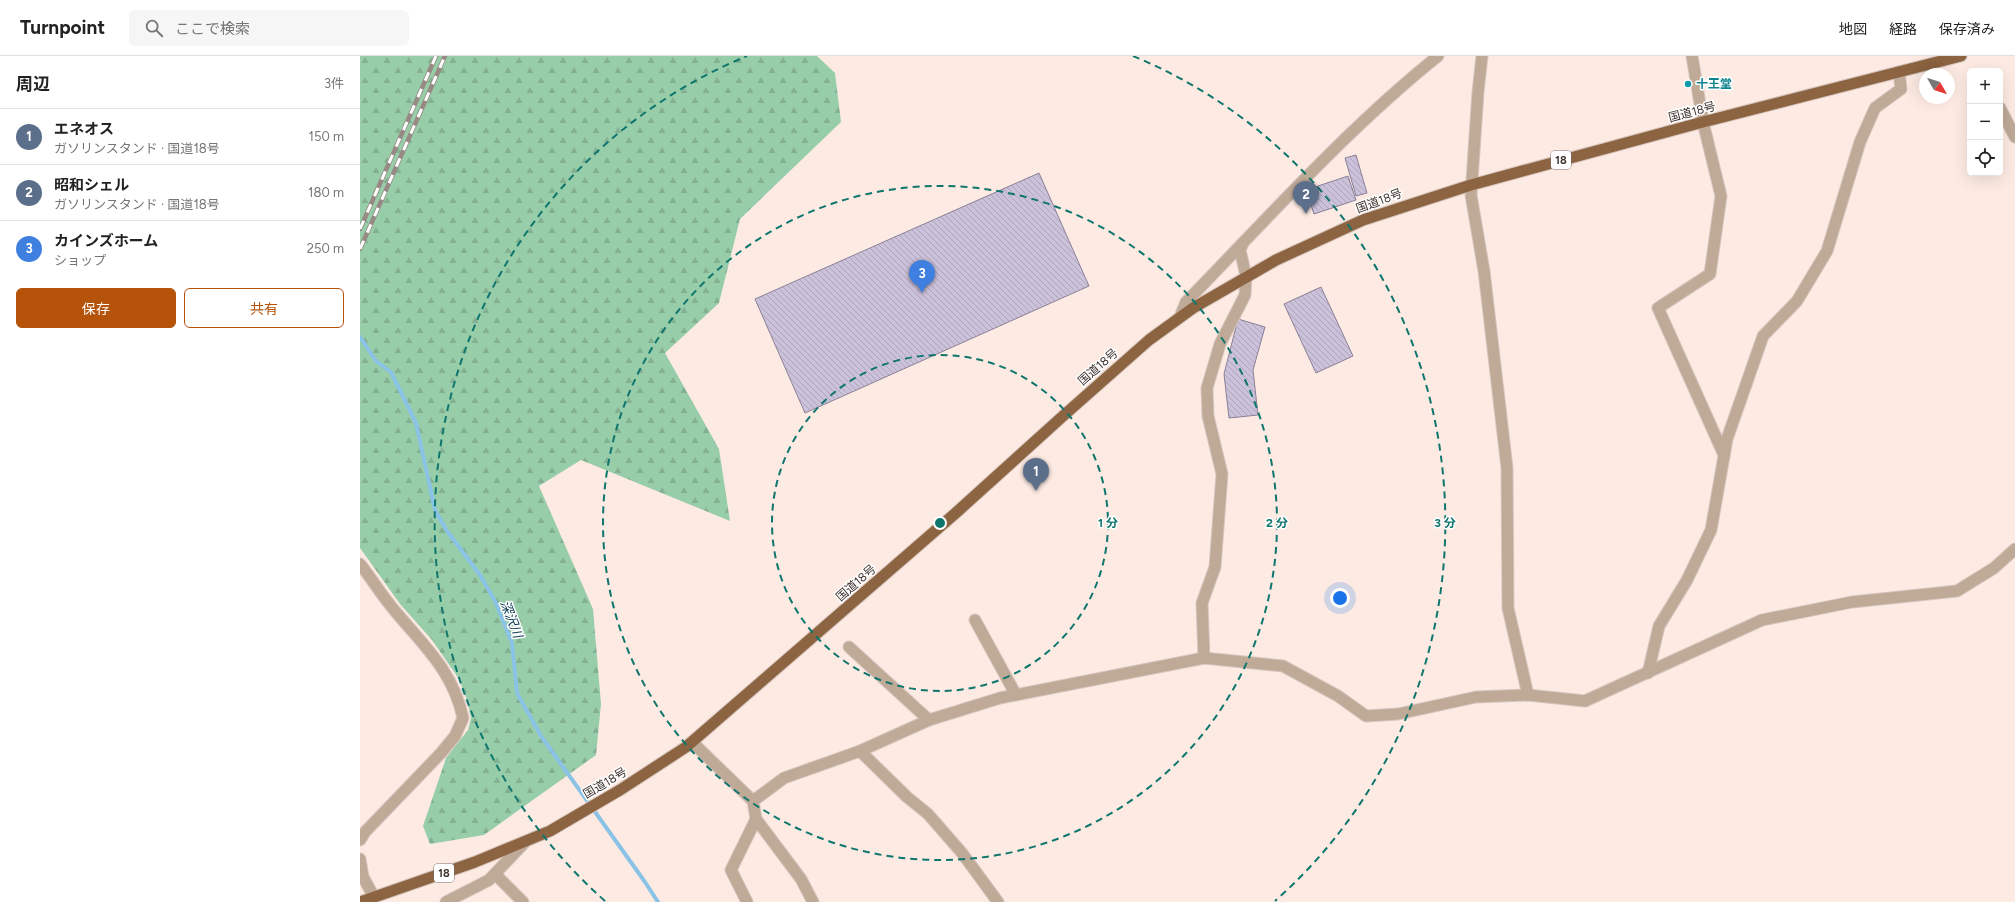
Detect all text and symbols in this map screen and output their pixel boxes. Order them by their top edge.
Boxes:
search box [129,10,409,46]
text: Turnpoint [20,16,105,39]
icon: search [143,17,165,39]
text: ここで検索 [175,20,250,38]
text: 地図 [1839,21,1867,38]
text: 経路 [1889,21,1917,38]
text: 保存済み [1939,21,1995,38]
north arrow [1919,68,1955,104]
map controls [1967,68,2003,176]
button: + [1967,68,2003,104]
text: 周辺 [16,74,50,94]
text: 3件 [324,76,344,91]
place label: 十王堂 [1696,77,1732,91]
marker: 十王堂 [1683,79,1693,89]
street label: 国道18号 [1667,99,1717,125]
button: − [1967,104,2003,140]
text: エネオス [54,120,114,138]
text: 1 [26,129,32,144]
text: 150 m [309,129,344,144]
button: locate [1967,140,2003,176]
text: ガソリンスタンド · 国道18号 [54,141,220,156]
road number: 18 [1551,151,1571,169]
text: 昭和シェル [54,176,129,194]
pin: 2 [1293,181,1319,214]
text: 2 [25,185,33,200]
text: 180 m [308,185,344,200]
street label: 国道18号 [1354,186,1404,216]
text: ガソリンスタンド · 国道18号 [54,197,220,212]
text: カインズホーム [54,232,158,250]
text: 3 [25,241,33,256]
text: 250 m [307,241,344,256]
text: ショップ [54,253,106,268]
pin: 3 [909,260,935,293]
button: 保存 [16,288,176,328]
button: 共有 [184,288,344,328]
street label: 国道18号 [1075,346,1121,388]
pin: 1 [1023,458,1049,491]
centre of rings [933,516,947,530]
text: 1 分 [1098,516,1118,530]
text: 2 分 [1266,516,1288,530]
text: 3 分 [1434,516,1456,530]
street label: 国道18号 [833,562,879,604]
your location [1330,588,1350,608]
water label: 深沢川 [498,598,526,642]
street label: 国道18号 [581,765,629,801]
road number: 18 [434,864,454,882]

